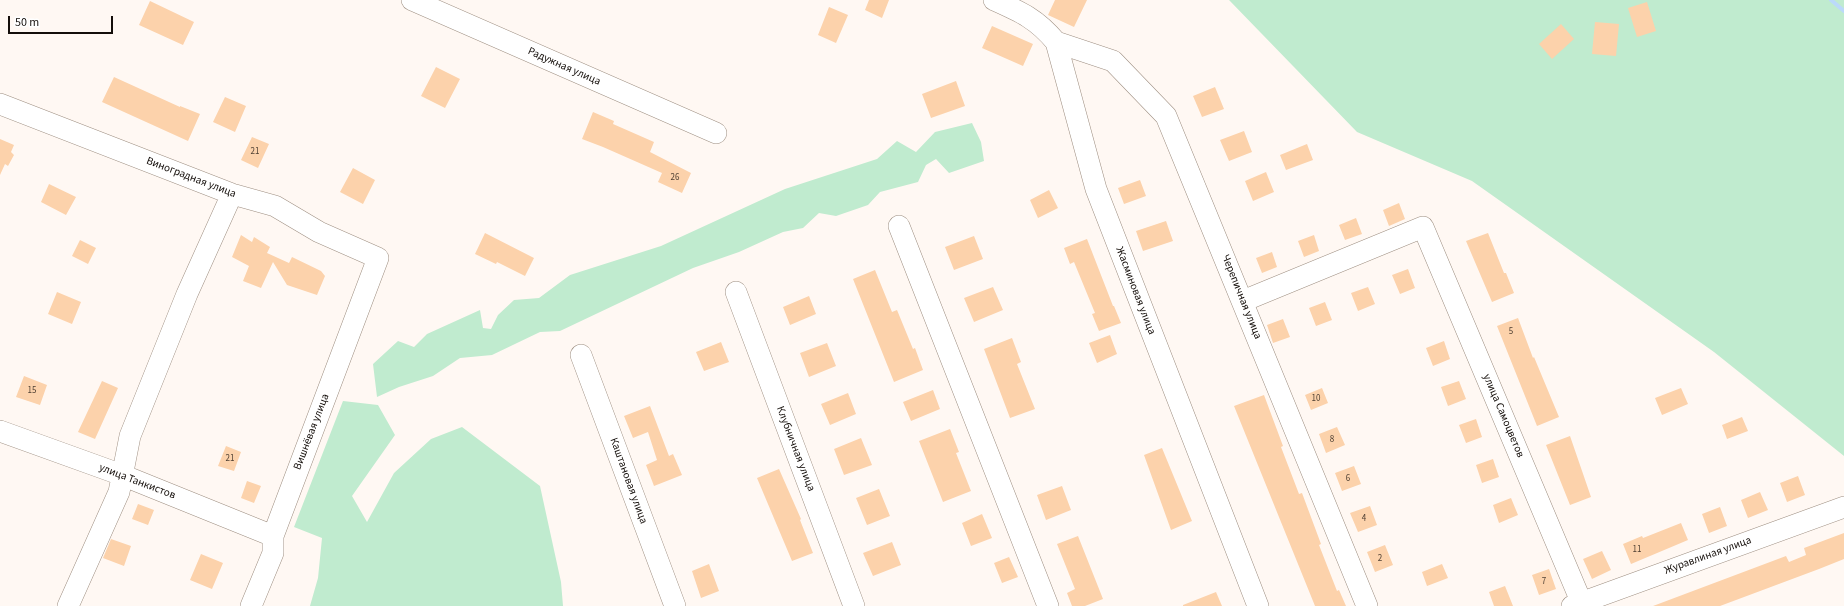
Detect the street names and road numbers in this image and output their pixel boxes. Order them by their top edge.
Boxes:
street label: Радужная улица [526,45,602,89]
street label: Виноградная улица [144,155,238,201]
street label: Жасминовая улица [1112,245,1158,337]
street label: Черепичная улица [1218,253,1264,341]
street label: улица Самоцветов [1479,372,1527,460]
street label: Вишнёвая улица [291,392,333,472]
street label: Клубничная улица [773,405,817,493]
street label: Каштановая улица [606,436,650,526]
street label: улица Танкистов [97,461,177,503]
street label: Журавлиная улица [1663,534,1753,578]

